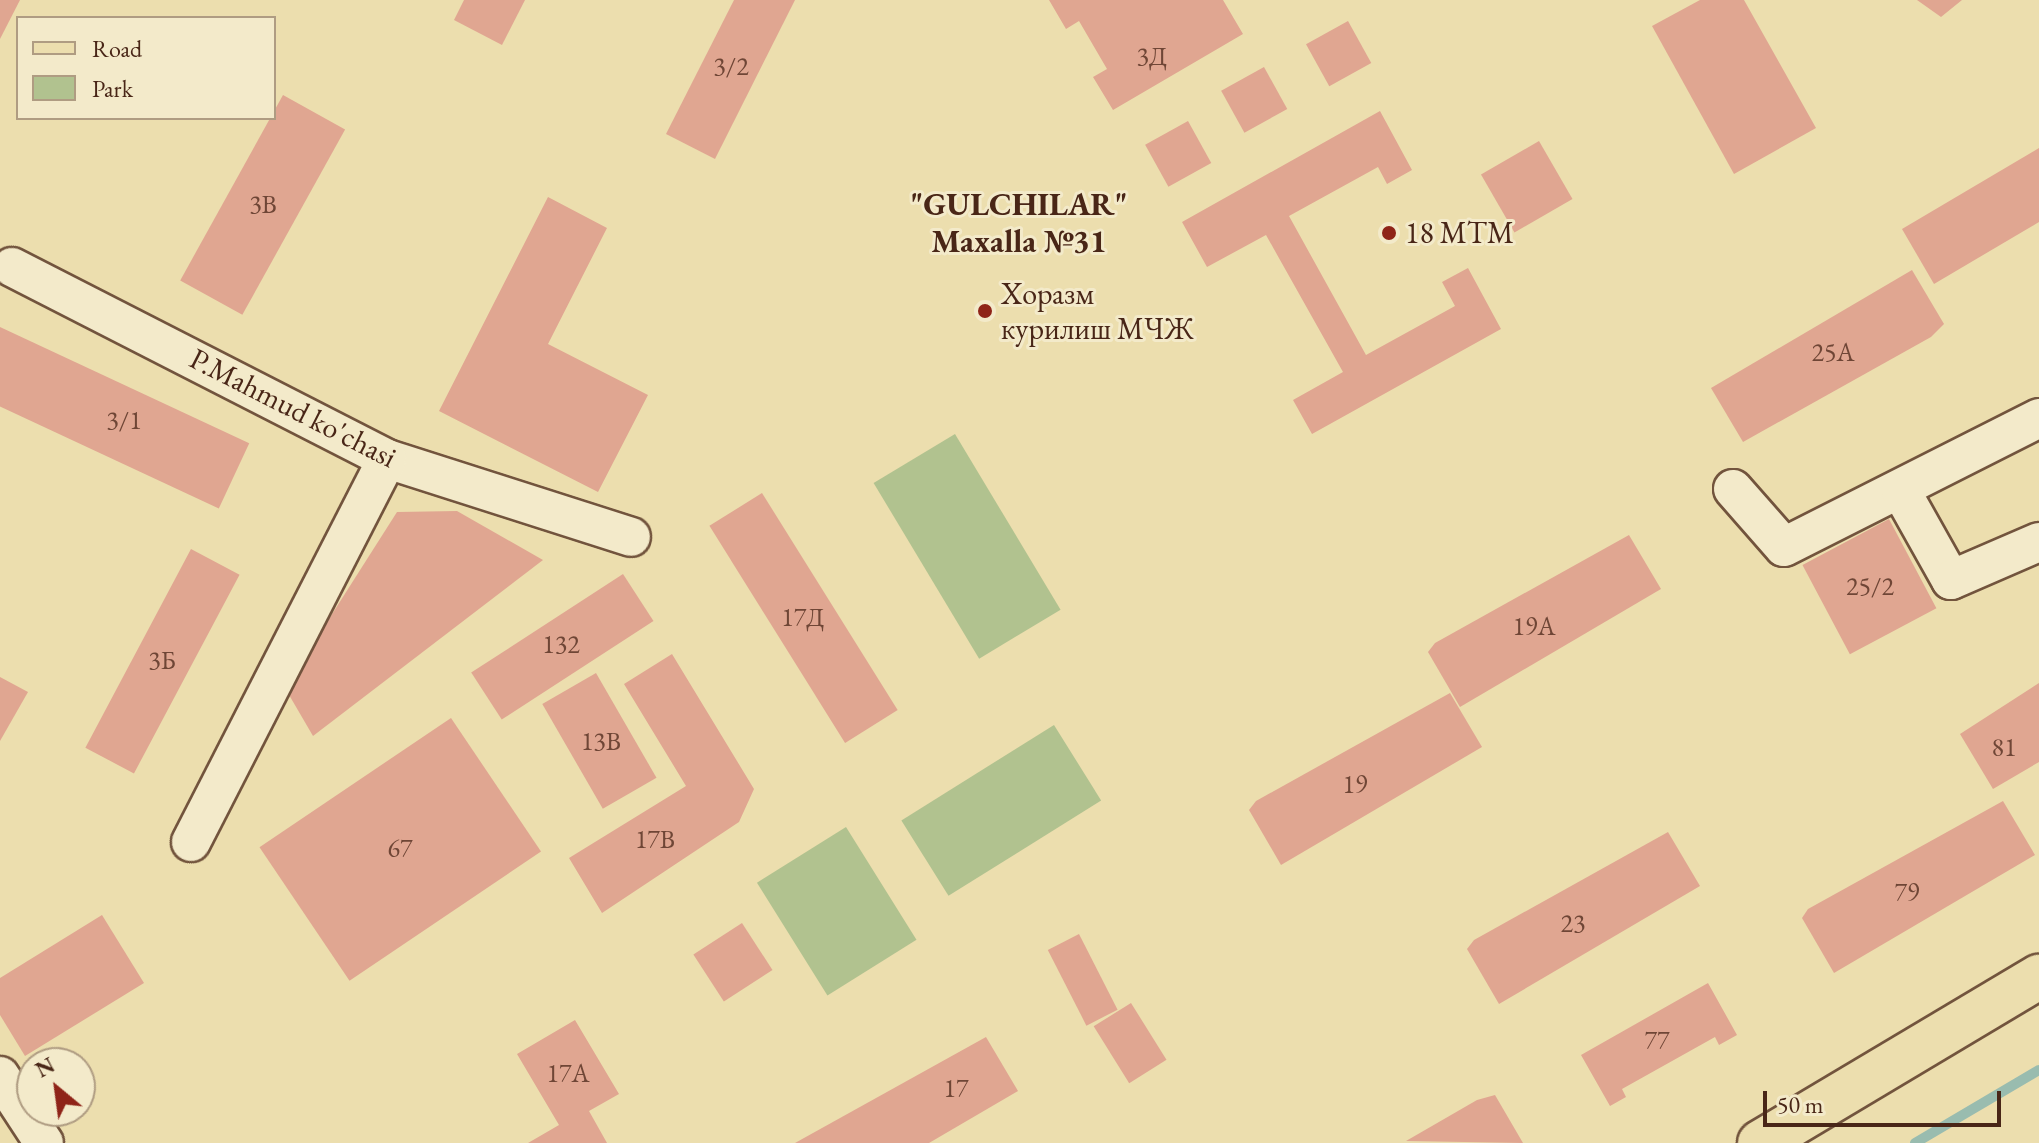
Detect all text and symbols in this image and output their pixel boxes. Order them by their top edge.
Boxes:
legend [16,16,276,120]
text: Road [92,33,142,64]
house number: 3Д [1137,41,1167,73]
house number: 3/2 [713,51,749,83]
text: Park [92,73,133,104]
district label: "GULCHILAR" Maxalla №31 [911,186,1127,261]
house number: 3В [249,189,277,221]
place label: 18 MTM [1405,215,1514,251]
marker: 18 MTM [1380,224,1398,242]
place label: Хоразм курилиш МЧЖ [1001,276,1194,346]
marker: Хоразм курилиш МЧЖ [976,302,994,320]
house number: 25A [1812,337,1854,369]
street label: P.Mahmud ko'chasi [184,340,402,476]
house number: 3/1 [106,405,142,437]
house number: 25/2 [1846,571,1894,603]
house number: 17Д [781,602,825,634]
house number: 19A [1513,611,1555,643]
house number: 132 [542,629,580,661]
house number: 3Б [148,645,176,677]
house number: 13В [581,726,621,758]
house number: 81 [1992,732,2016,764]
house number: 19 [1343,769,1367,801]
house number: 17В [635,824,675,856]
house number: 67 [388,833,412,865]
house number: 79 [1895,877,1919,909]
house number: 23 [1561,908,1585,940]
house number: 77 [1645,1025,1669,1057]
north arrow [16,1047,96,1127]
text: N [30,1050,60,1084]
house number: 17A [547,1058,589,1090]
house number: 17 [944,1073,968,1105]
scale bar [1767,1075,2005,1125]
text: 50 m [1777,1089,1824,1120]

